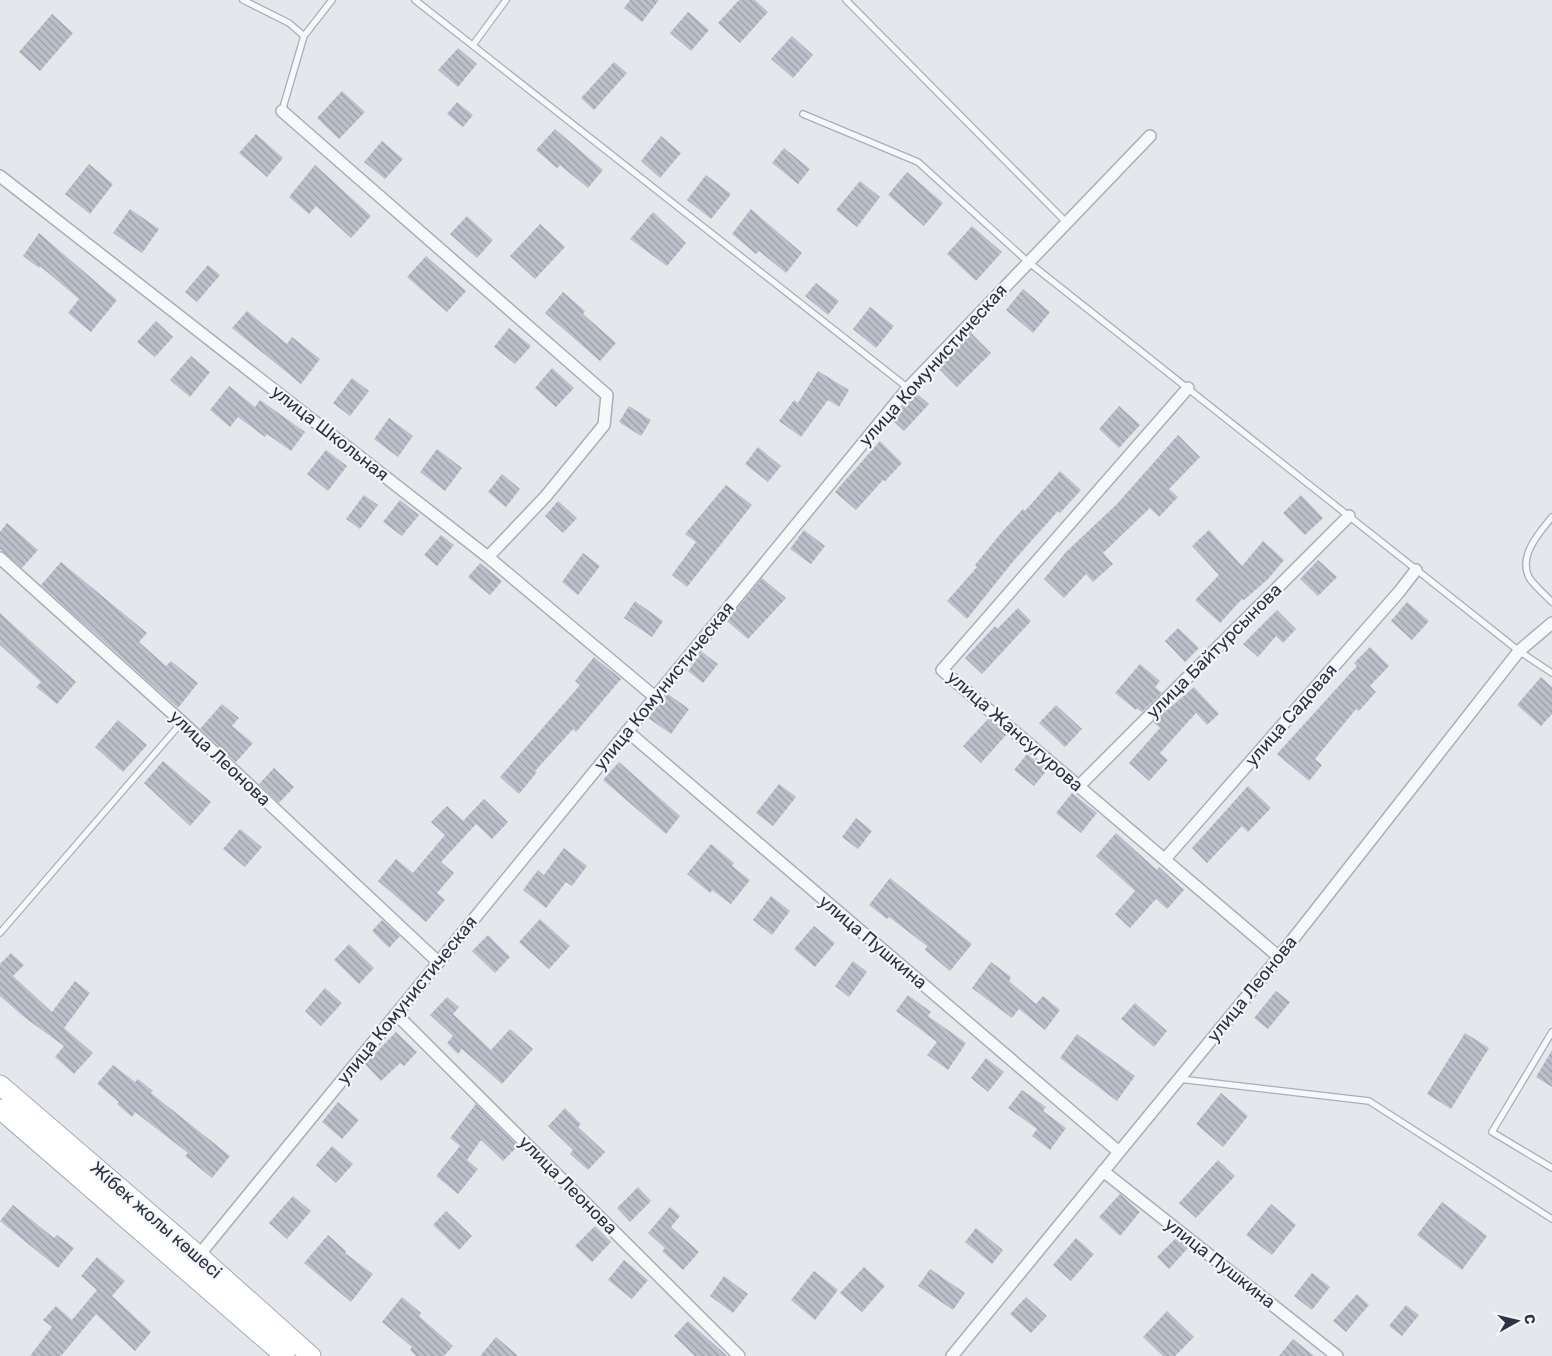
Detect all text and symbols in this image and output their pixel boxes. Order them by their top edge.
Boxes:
street label: улица Комунистическая [854,279,1012,451]
street label: улица Школьная [267,380,393,486]
street label: улица Байтурсынова [1142,579,1286,723]
street label: улица Комунистическая [589,597,739,775]
street label: улица Садовая [1240,659,1342,771]
street label: улица Жансугурова [942,666,1088,796]
street label: улица Леонова [165,705,275,811]
street label: улица Пушкина [814,890,932,994]
street label: улица Комунистическая [332,911,482,1089]
street label: улица Леонова [1202,931,1302,1047]
street label: улица Леонова [514,1131,622,1239]
street label: Жібек жолы көшесі [86,1157,226,1283]
street label: улица Пушкина [1160,1213,1280,1313]
north arrow [1492,1296,1542,1346]
text: С [1520,1313,1539,1325]

